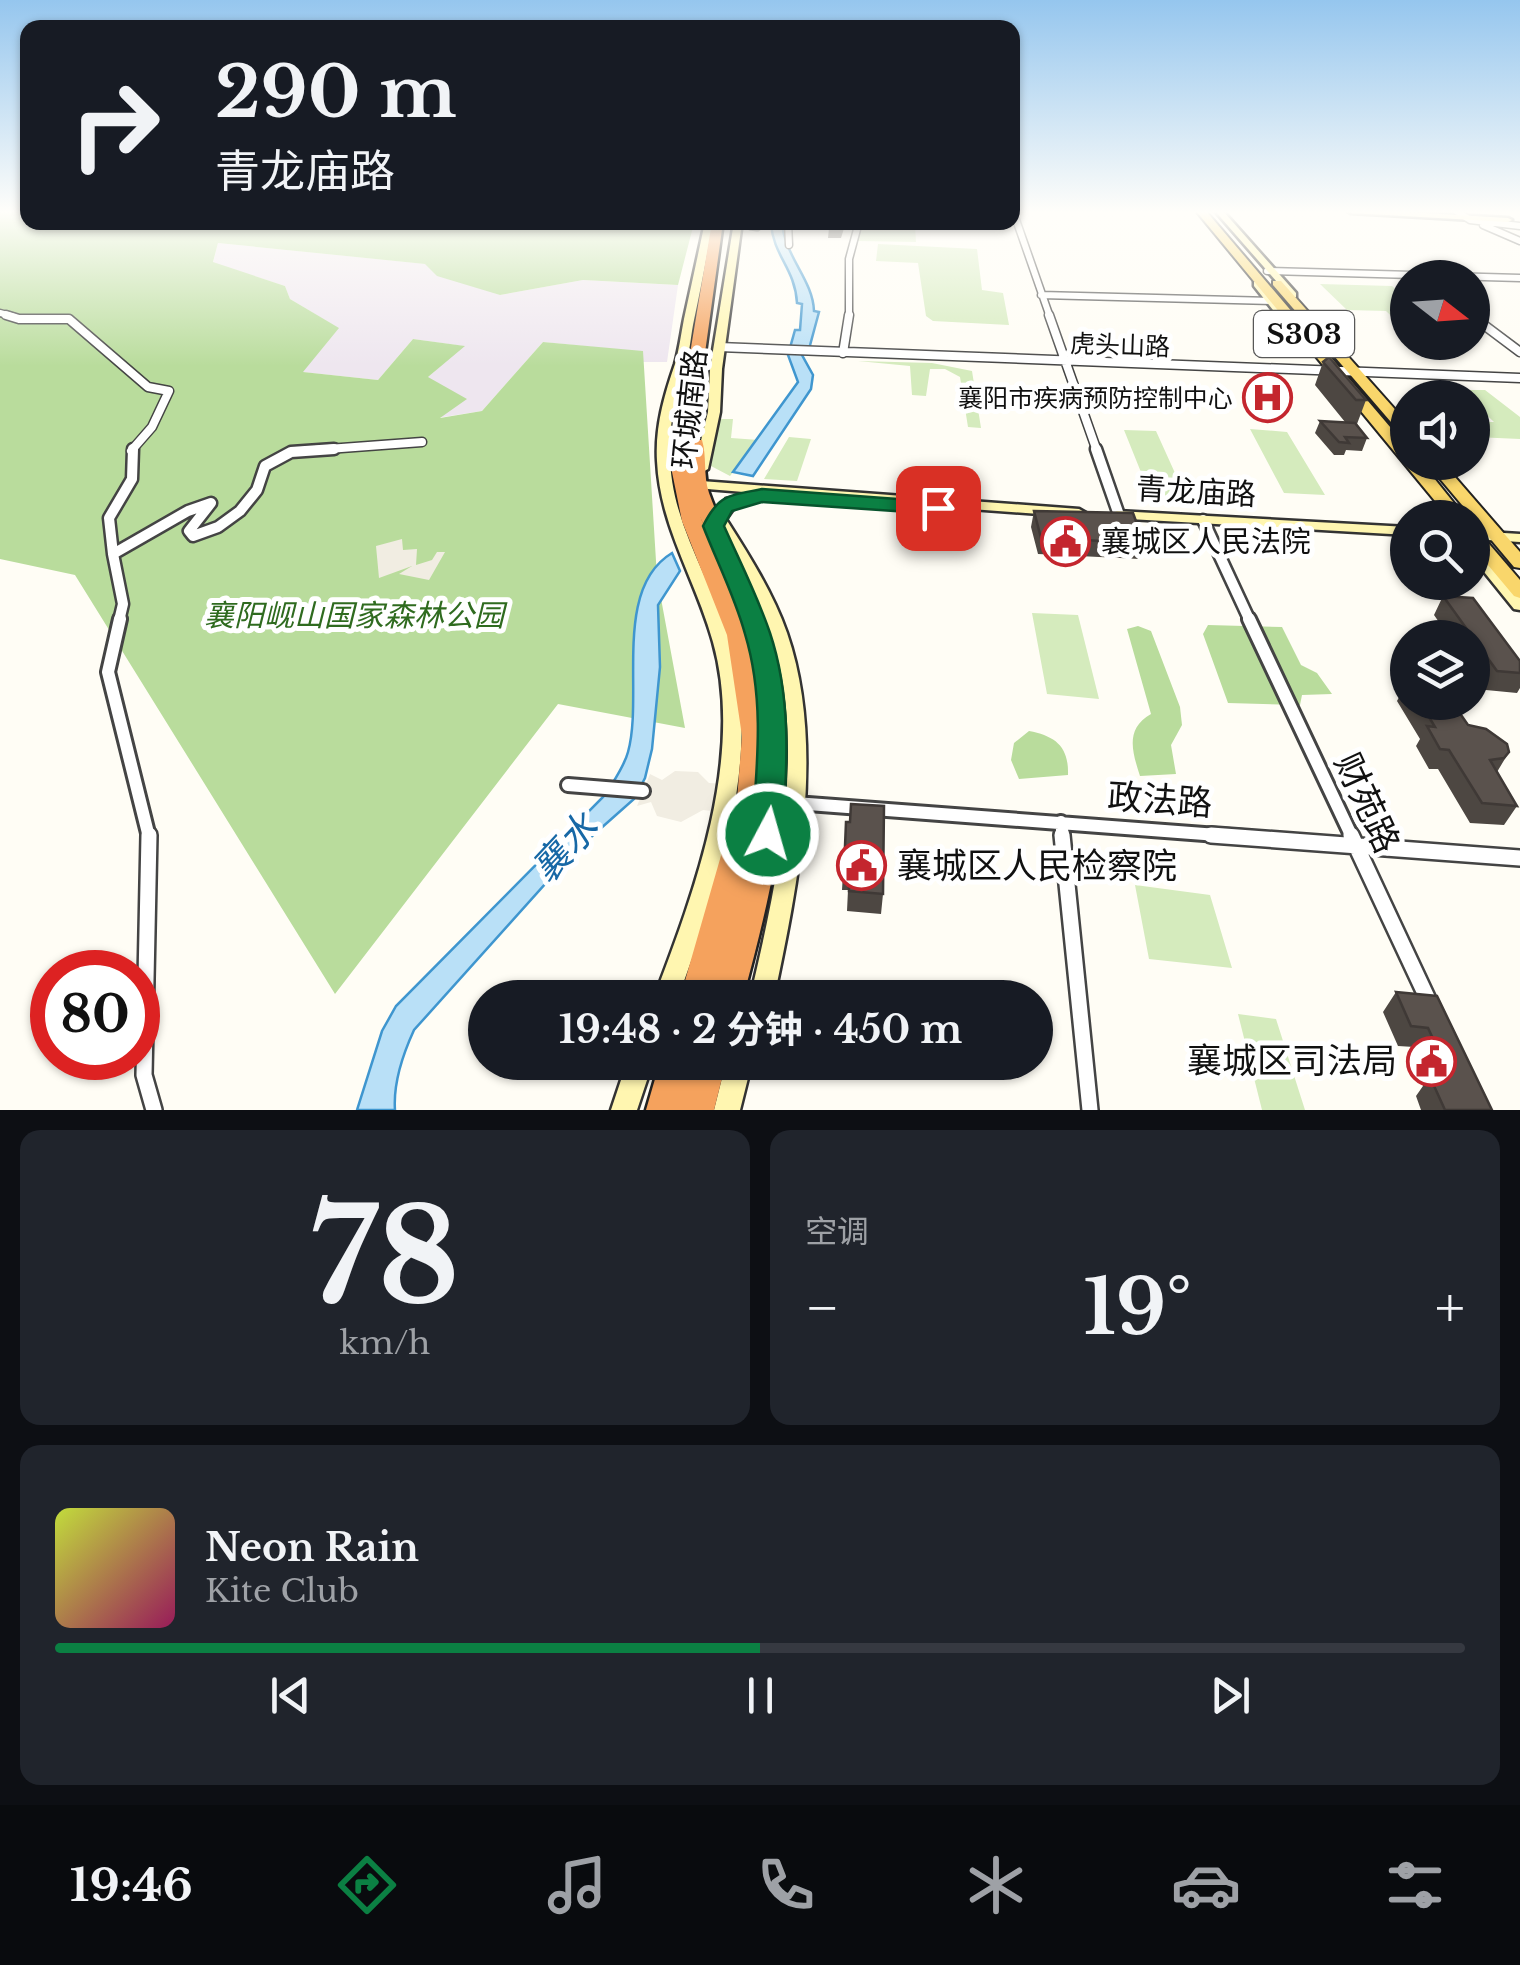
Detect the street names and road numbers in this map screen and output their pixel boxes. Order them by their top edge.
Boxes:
road number: S303 [1254,311,1354,357]
street label: 虎头山路 [1069,328,1171,363]
street label: 环城南路 [665,347,714,471]
street label: 青龙庙路 [1135,470,1257,513]
street label: 财苑路 [1326,746,1409,859]
street label: 政法路 [1106,774,1214,825]

